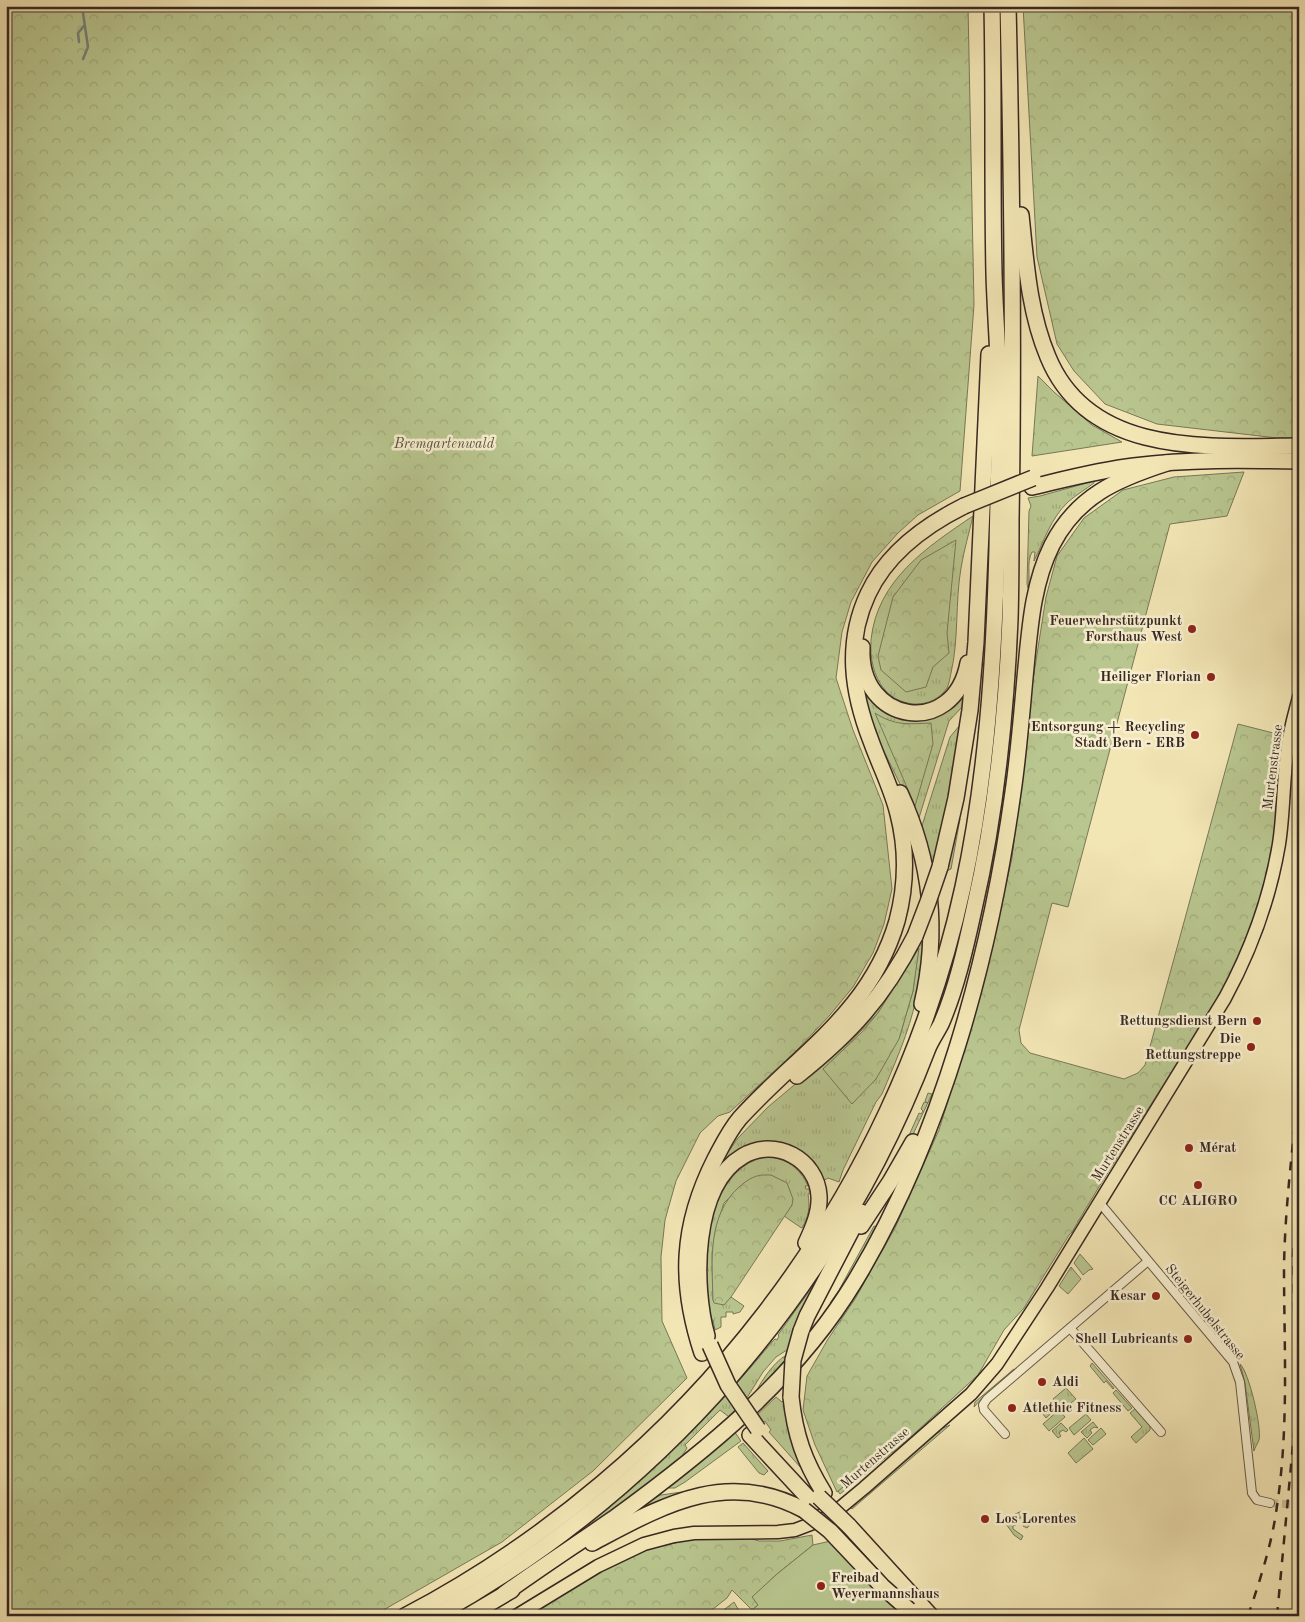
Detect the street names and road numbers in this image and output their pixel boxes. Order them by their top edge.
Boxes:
street label: Murtenstrasse [1261,723,1285,811]
street label: Murtenstrasse [1089,1104,1147,1184]
street label: Steigerhubelstrasse [1162,1262,1248,1362]
street label: Murtenstrasse [838,1424,912,1492]

